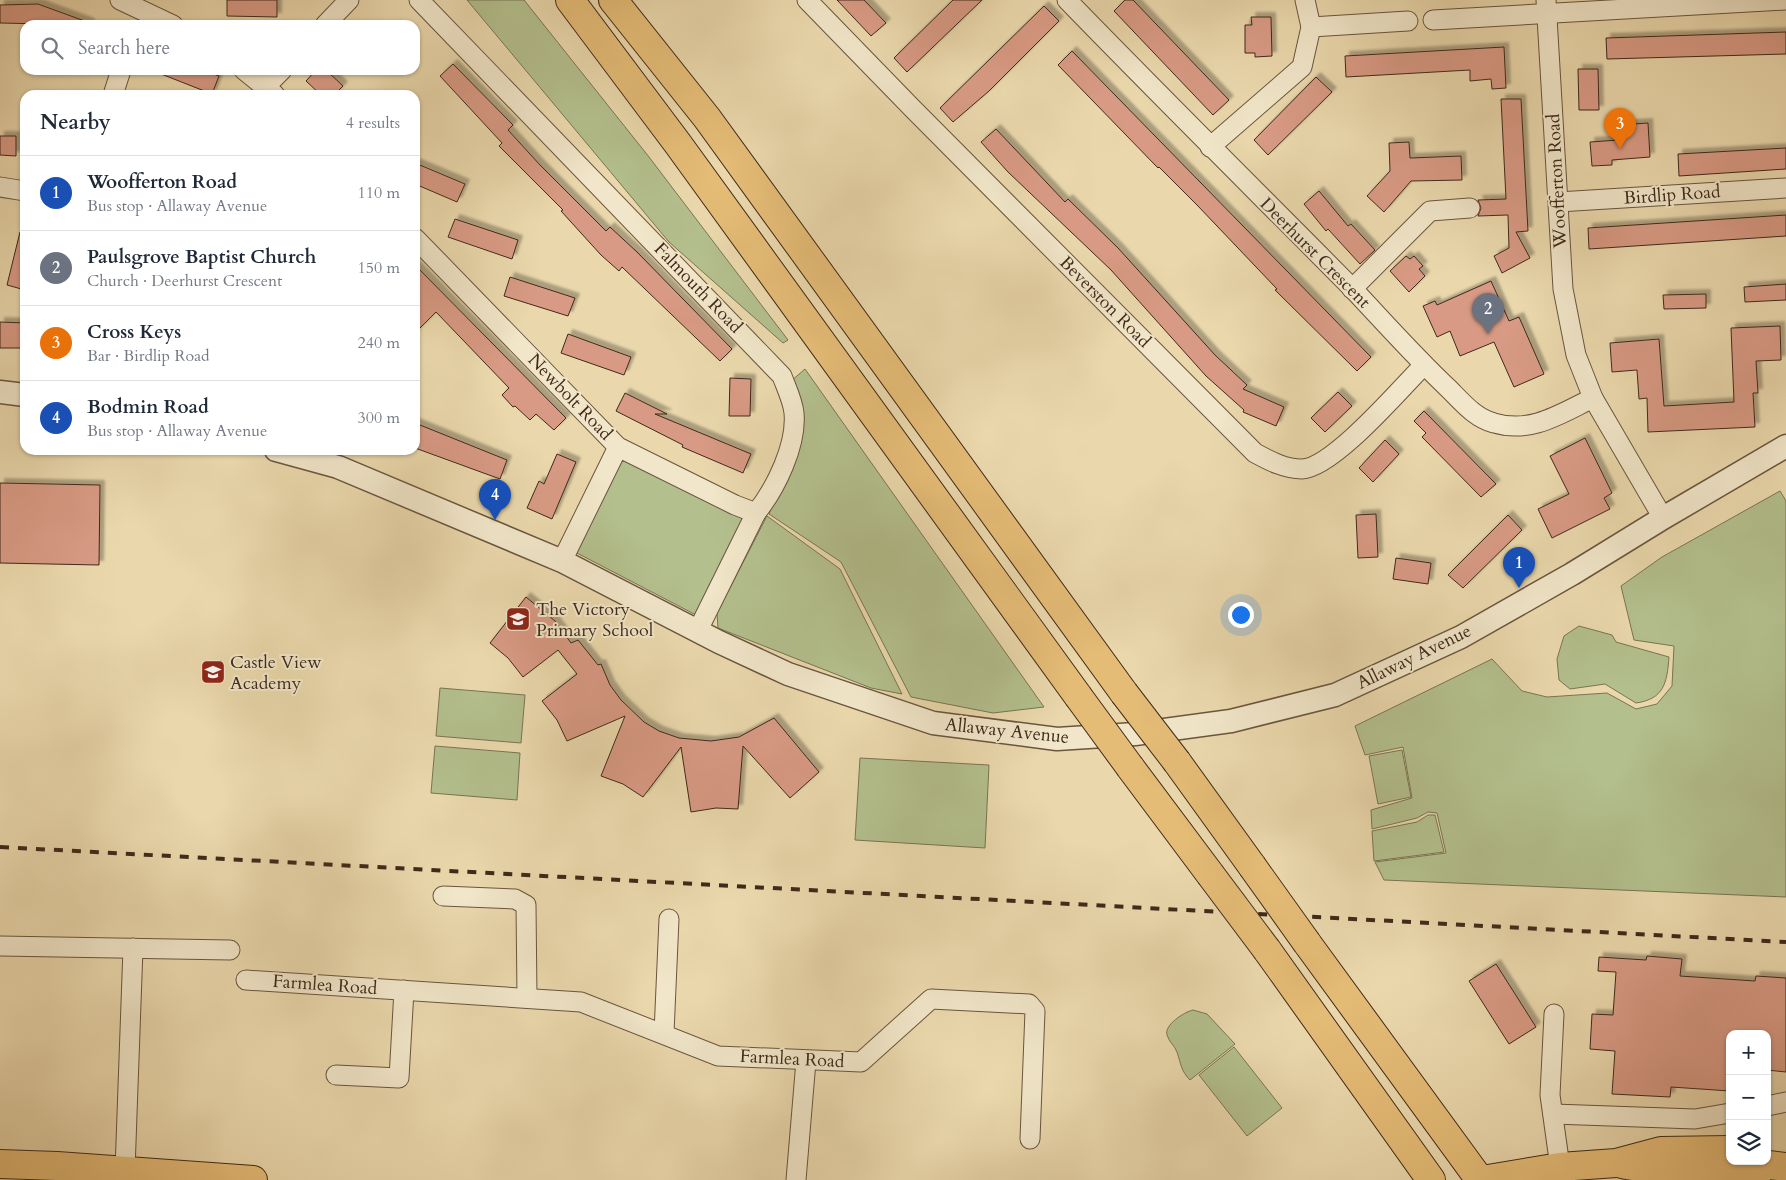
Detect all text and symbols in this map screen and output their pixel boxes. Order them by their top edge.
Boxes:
search box [20,20,420,75]
icon: search [38,34,66,62]
text: Search here [78,35,170,61]
text: Nearby [40,108,111,137]
pin: 3 [1604,108,1636,149]
text: 4 results [346,112,400,134]
street label: Woofferton Road [1541,113,1573,250]
text: Woofferton Road [87,169,237,195]
street label: Birdlip Road [1623,179,1722,211]
text: 1 [52,182,60,204]
text: 110 m [358,182,400,204]
street label: Deerhurst Crescent [1254,192,1376,314]
text: Bus stop · Allaway Avenue [87,195,267,217]
street label: Falmouth Road [648,237,748,339]
text: Paulsgrove Baptist Church [87,244,316,270]
street label: Beverston Road [1054,251,1157,354]
text: 2 [52,257,60,279]
text: 150 m [358,257,400,279]
text: Church · Deerhurst Crescent [87,270,282,292]
pin: 2 [1472,293,1504,334]
text: Cross Keys [87,319,181,345]
text: 3 [52,332,60,354]
text: 240 m [358,332,400,354]
text: Bar · Birdlip Road [87,345,210,367]
street label: Newbolt Road [522,348,618,446]
text: Bodmin Road [87,394,209,420]
text: 4 [52,407,60,429]
text: 300 m [358,407,400,429]
text: Bus stop · Allaway Avenue [87,420,267,442]
pin: 4 [479,479,511,520]
pin: 1 [1503,547,1535,588]
place label: The Victory Primary School [536,597,654,643]
your location [1228,602,1254,628]
school or university icon: The Victory Primary School [505,606,531,632]
street label: Allaway Avenue [1352,618,1476,696]
place label: Castle View Academy [230,650,322,696]
school or university icon: Castle View Academy [200,659,226,685]
street label: Allaway Avenue [944,712,1070,750]
street label: Farmlea Road [272,969,379,1001]
map controls [1726,1030,1771,1165]
button: + [1726,1030,1771,1075]
street label: Farmlea Road [739,1044,845,1074]
button: − [1726,1075,1771,1120]
button: layers [1726,1120,1771,1165]

